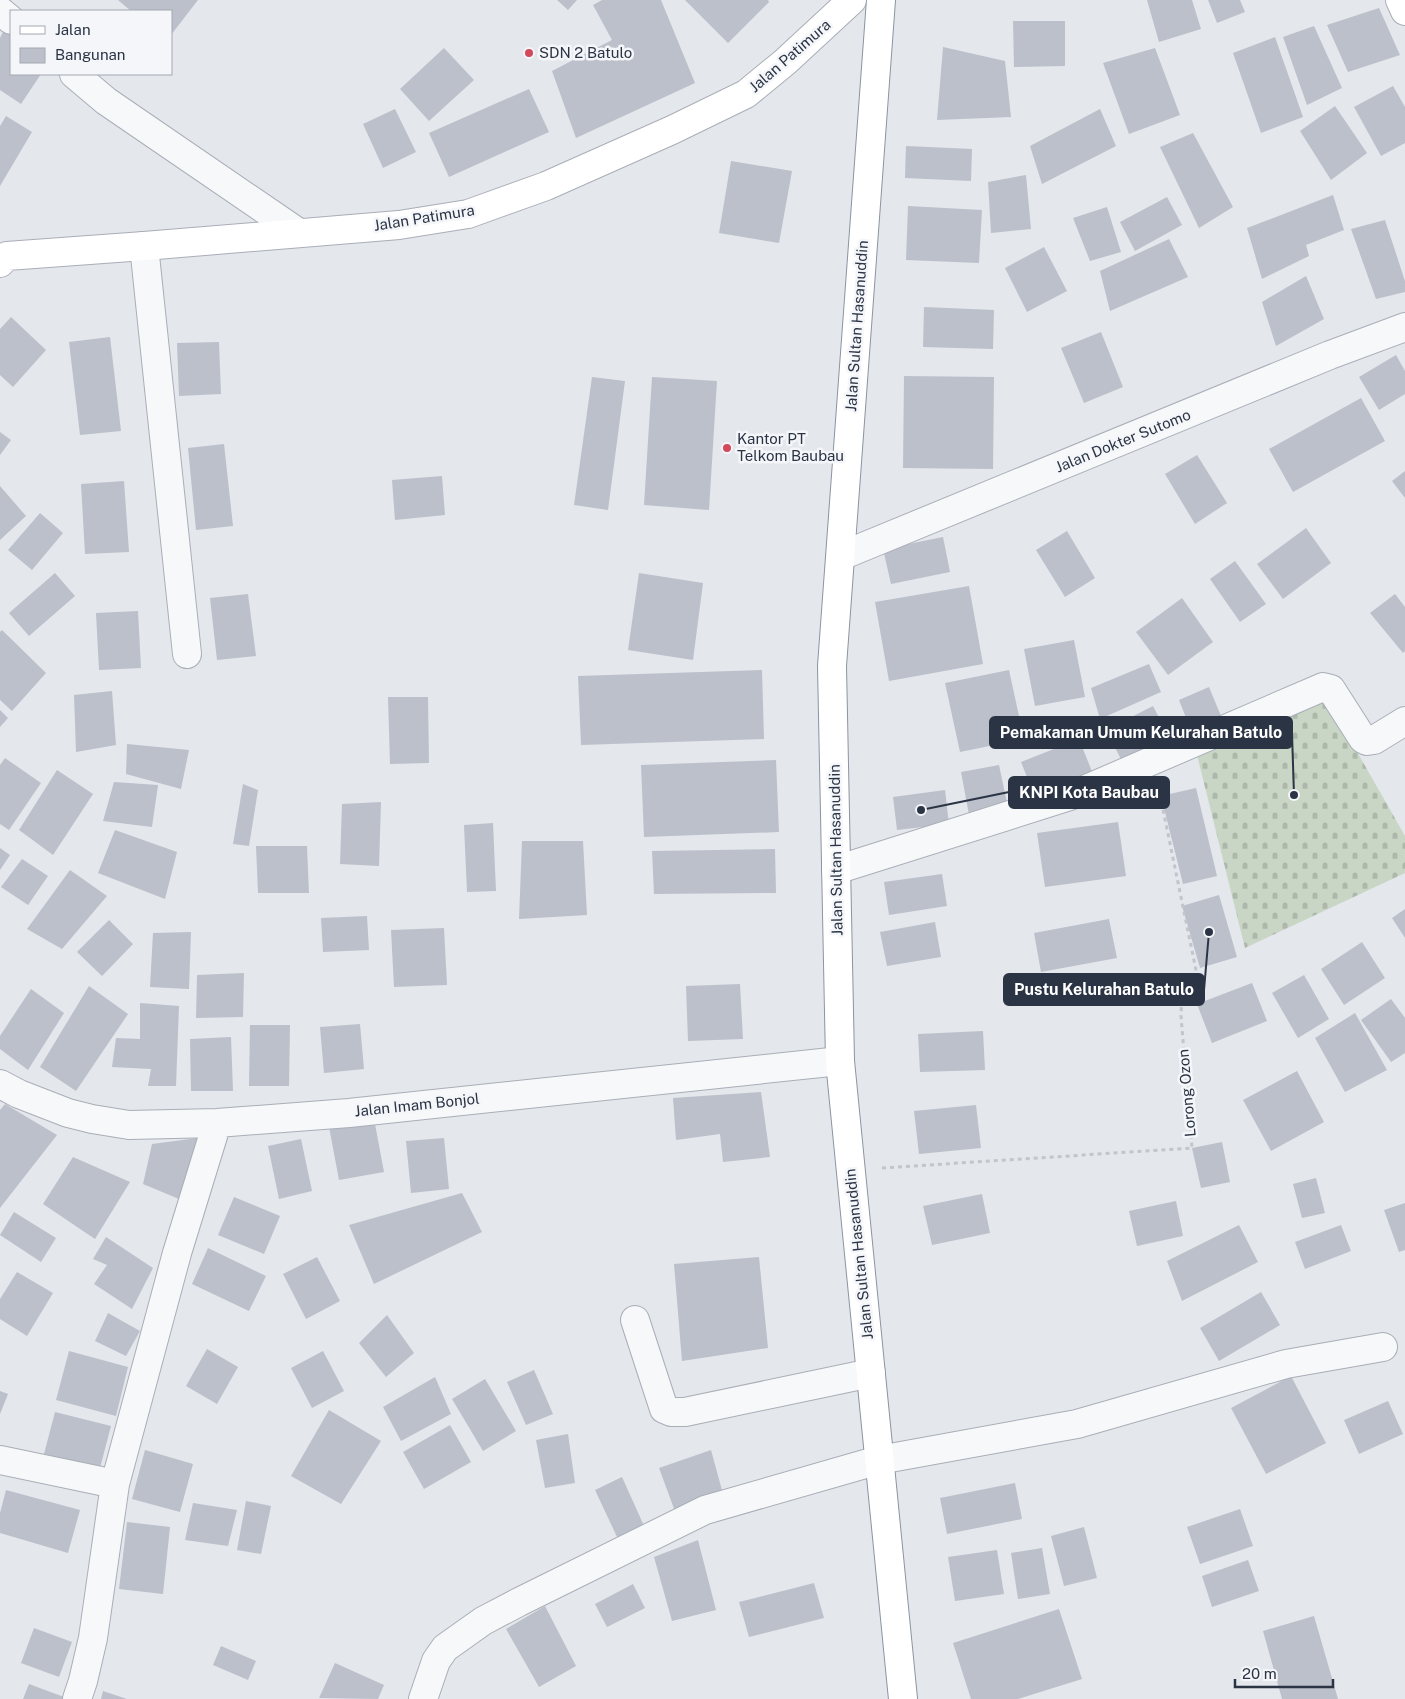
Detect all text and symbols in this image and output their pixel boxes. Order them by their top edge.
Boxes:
legend [10,10,172,75]
street label: Jalan Patimura [746,16,834,95]
text: Jalan [55,21,91,38]
place label: SDN 2 Batulo [539,44,632,61]
text: Bangunan [55,46,126,63]
marker: SDN 2 Batulo [523,47,535,59]
street label: Jalan Patimura [372,201,476,234]
street label: Jalan Sultan Hasanuddin [842,240,871,412]
street label: Jalan Dokter Sutomo [1053,406,1193,475]
place label: Kantor PT Telkom Baubau [737,430,844,464]
marker: Kantor PT Telkom Baubau [721,442,733,454]
callout: Pemakaman Umum Kelurahan Batulo [990,717,1292,748]
text: Pemakaman Umum Kelurahan Batulo [1000,723,1282,742]
street label: Jalan Sultan Hasanuddin [826,764,845,936]
callout: KNPI Kota Baubau [1009,777,1169,808]
text: KNPI Kota Baubau [1019,783,1159,802]
callout: Pustu Kelurahan Batulo [1004,974,1204,1005]
text: Pustu Kelurahan Batulo [1014,980,1194,999]
street label: Lorong Ozon [1174,1048,1199,1138]
street label: Jalan Imam Bonjol [354,1089,480,1120]
street label: Jalan Sultan Hasanuddin [841,1168,876,1340]
scale bar [1235,1656,1332,1688]
text: 20 m [1242,1665,1277,1682]

